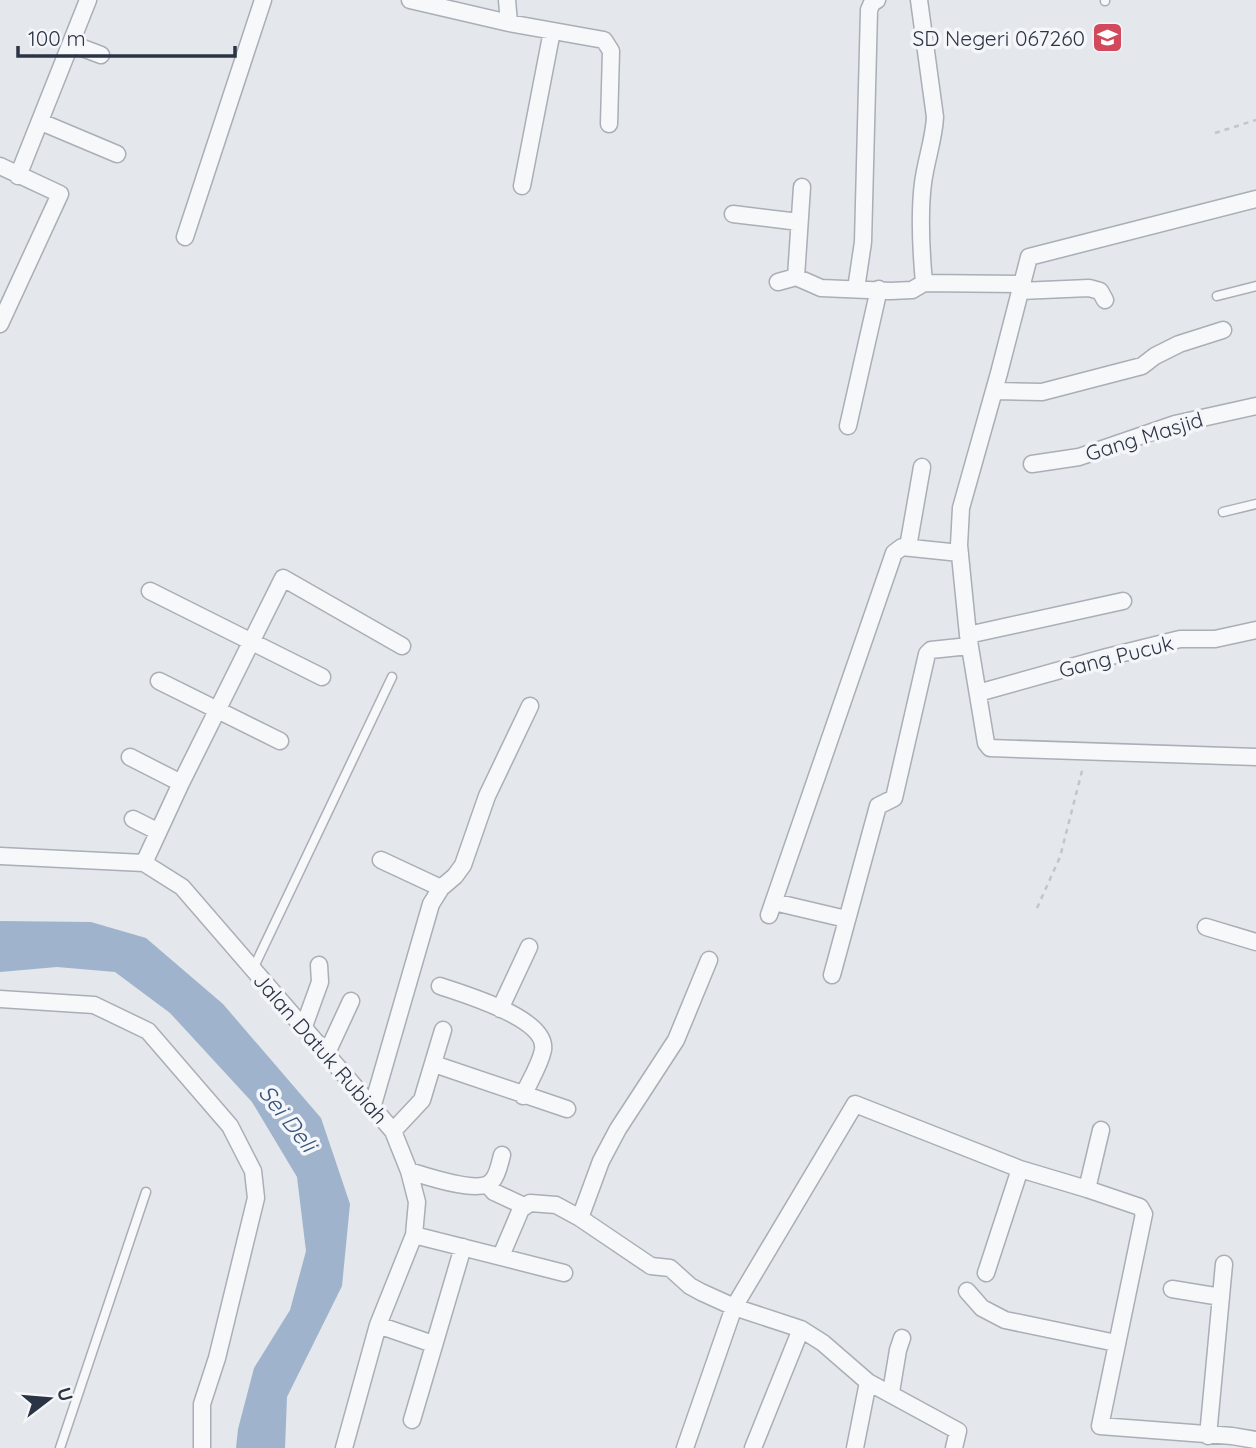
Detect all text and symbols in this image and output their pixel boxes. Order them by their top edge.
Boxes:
scale bar [18,14,234,58]
school or university icon: SD Negeri 067260 [1091,21,1125,55]
text: 100 m [28,25,86,51]
place label: SD Negeri 067260 [912,25,1085,51]
street label: Gang Masjid [1082,406,1206,466]
street label: Gang Pucuk [1056,629,1176,683]
street label: Jalan Datuk Rubiah [248,967,394,1129]
water label: Sei Deli [253,1079,325,1160]
north arrow [14,1364,84,1434]
text: U [52,1385,79,1404]

